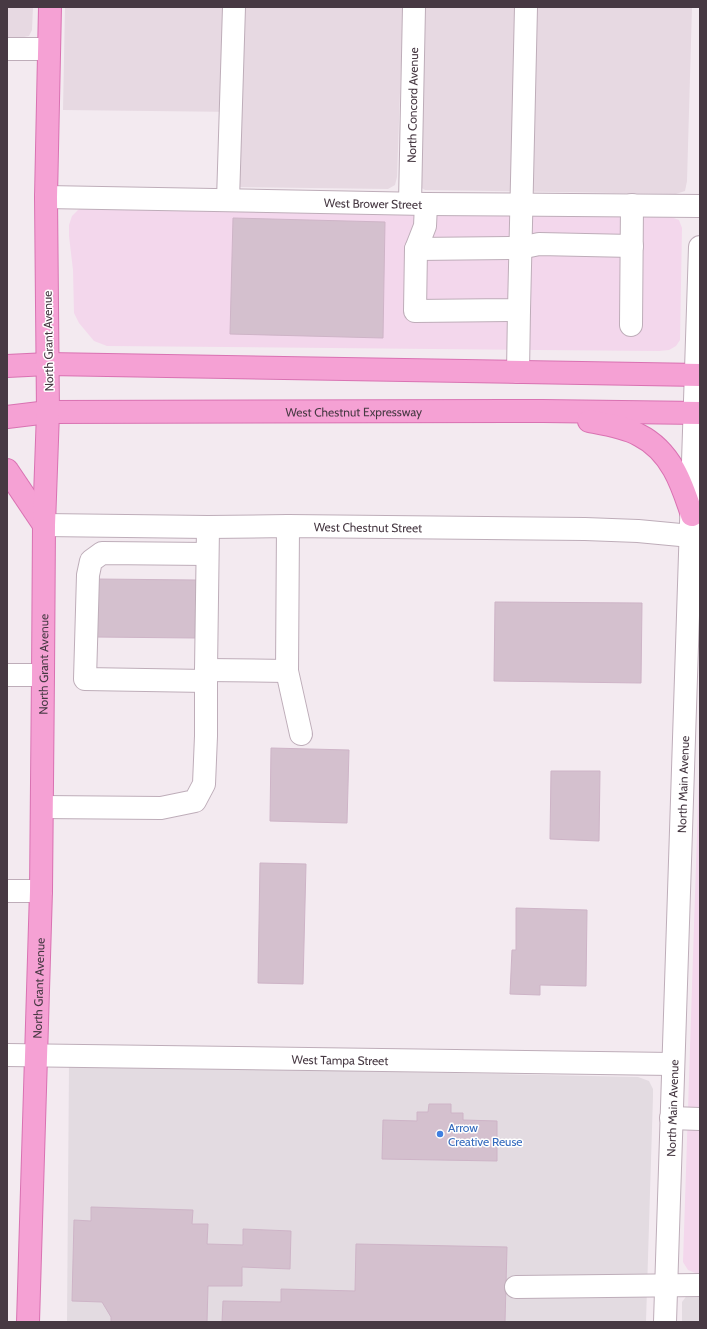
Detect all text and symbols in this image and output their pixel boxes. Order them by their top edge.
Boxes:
street label: North Concord Avenue [403,47,421,163]
street label: West Brower Street [324,195,422,211]
street label: North Grant Avenue [40,290,56,392]
street label: West Chestnut Expressway [285,404,422,419]
street label: West Chestnut Street [314,519,422,535]
street label: North Grant Avenue [35,614,51,715]
street label: North Main Avenue [673,735,692,833]
street label: North Grant Avenue [29,937,47,1039]
street label: West Tampa Street [291,1051,388,1068]
street label: North Main Avenue [663,1059,681,1157]
place label: Arrow Creative Reuse [448,1120,523,1149]
marker: Arrow Creative Reuse [435,1129,445,1139]

